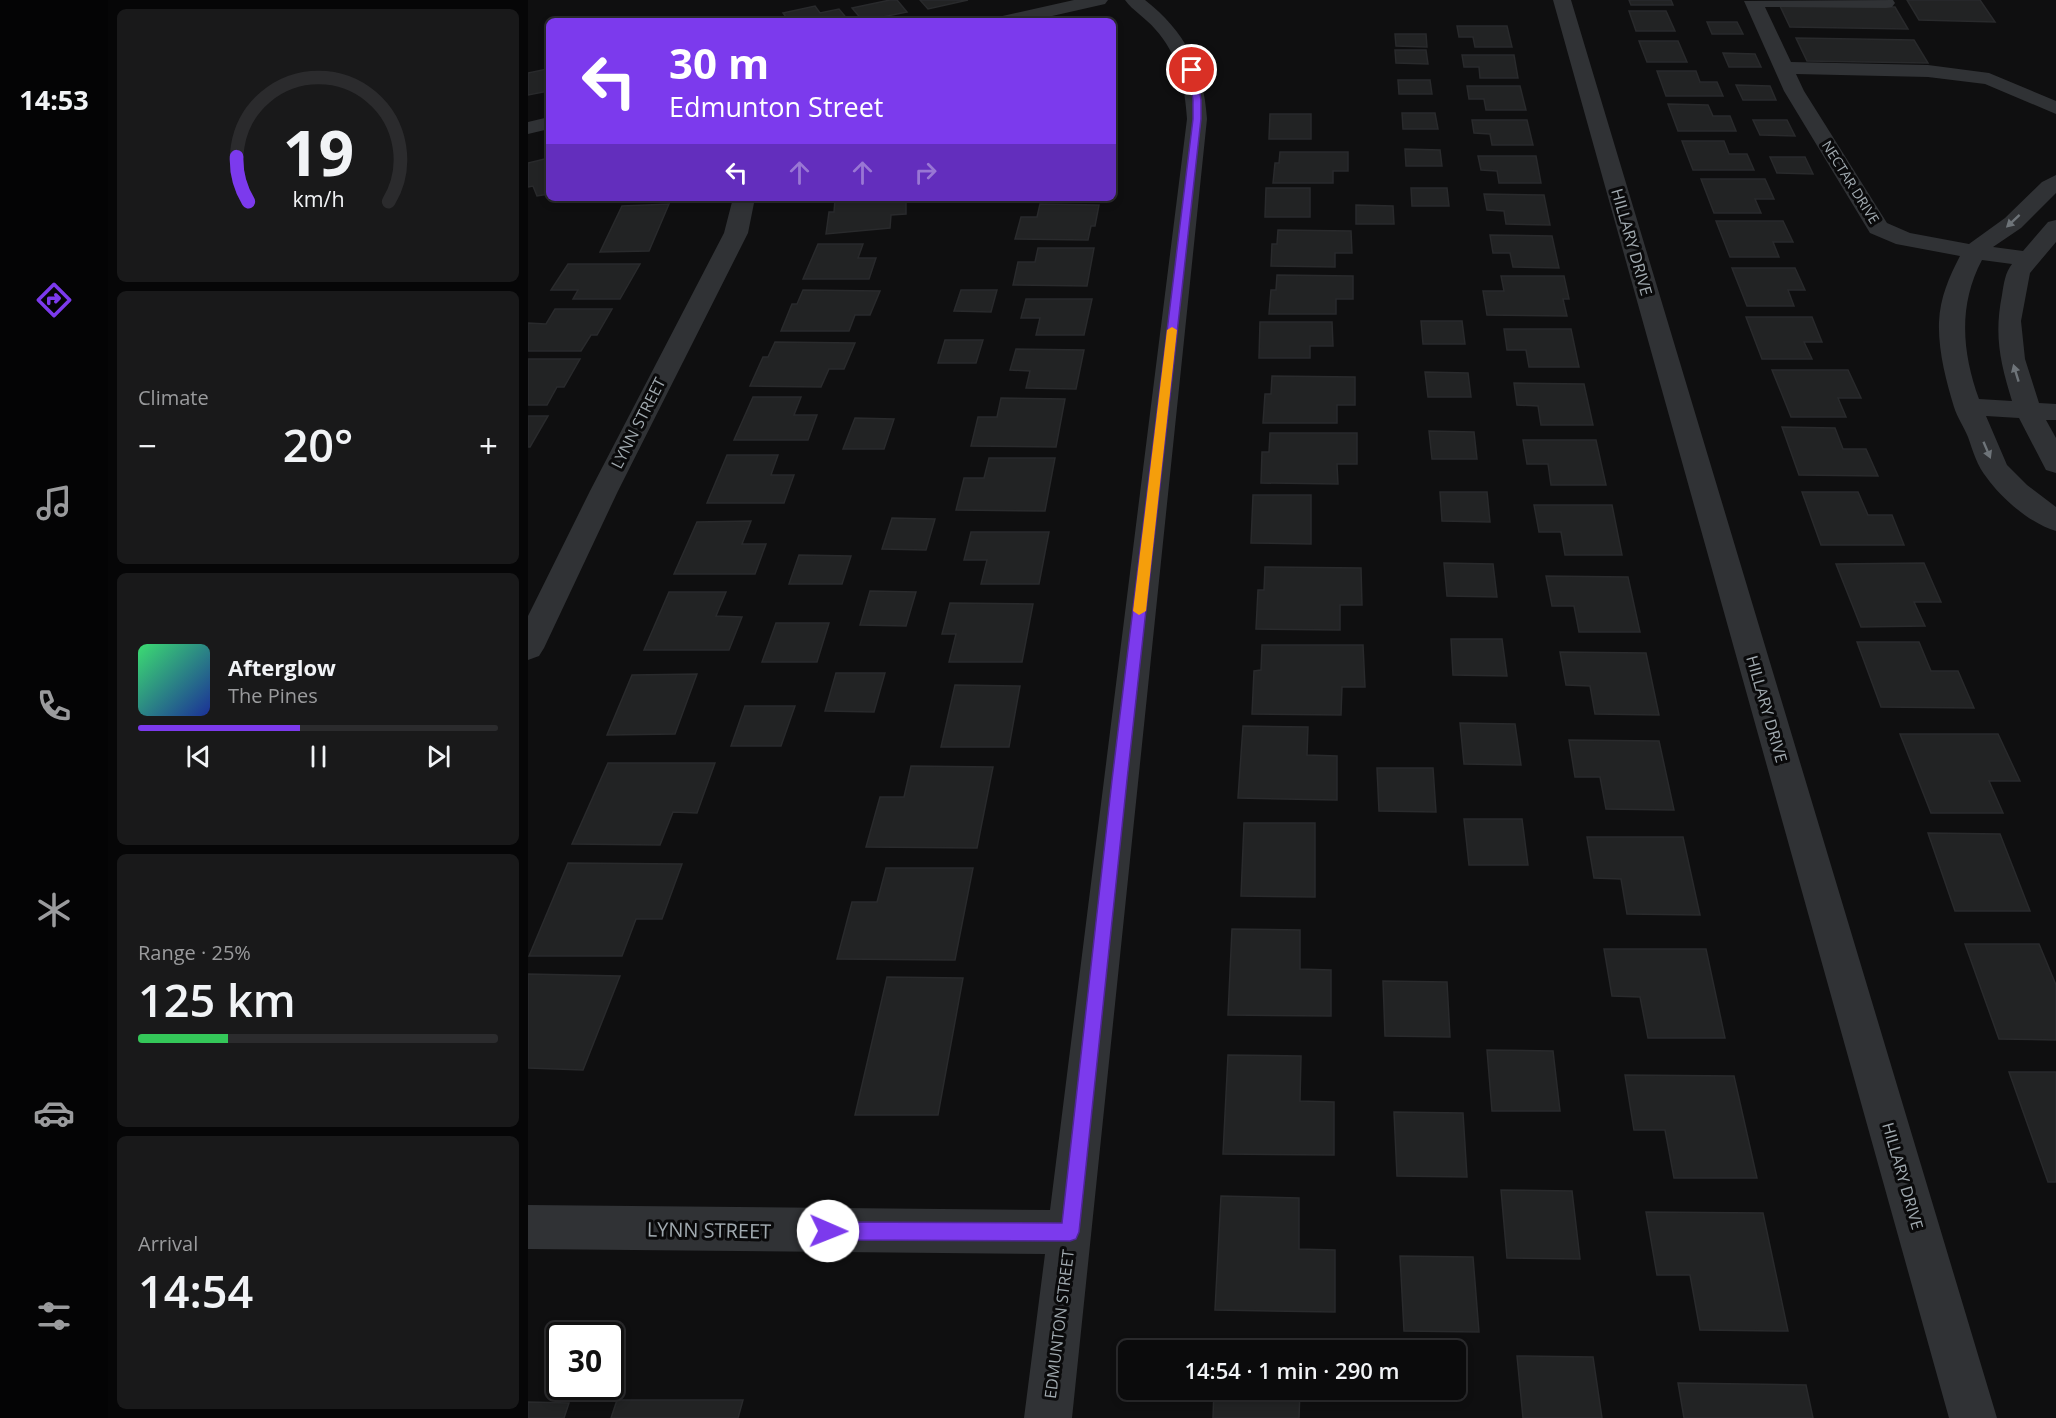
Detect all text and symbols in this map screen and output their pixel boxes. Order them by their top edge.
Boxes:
text: 30 m [669,34,769,91]
icon: left [570,42,648,120]
pin [1166,44,1217,95]
icon: arrive [1175,53,1208,86]
text: 14:53 [19,81,89,118]
text: Edmunton Street [669,88,883,125]
text: 19 [282,110,354,195]
street label: NECTAR DRIVE [1818,137,1884,227]
icon: left [720,156,753,189]
icon: ahead [783,156,816,189]
icon: ahead [846,156,879,189]
icon: right [909,156,942,189]
text: km/h [292,185,344,214]
street label: HILLARY DRIVE [1606,186,1658,298]
one-way arrow [2007,214,2021,228]
icon: directions [33,279,75,321]
one-way arrow [2011,364,2020,382]
street label: LYNN STREET [606,373,670,472]
text: Climate [138,384,209,411]
text: 20° [283,414,353,475]
text: − [138,423,157,468]
text: + [479,423,498,468]
one-way arrow [1983,441,1992,459]
icon: music [33,482,75,524]
text: Afterglow [228,652,336,682]
street label: HILLARY DRIVE [1741,653,1793,765]
text: The Pines [228,682,318,709]
icon: phone [33,685,75,727]
icon: previous [182,740,215,773]
icon: pause [302,740,335,773]
icon: next [422,740,455,773]
icon: climate [33,889,75,931]
text: Range · 25% [138,939,251,966]
text: 125 km [138,969,296,1030]
icon: car [33,1092,75,1134]
street label: HILLARY DRIVE [1877,1120,1929,1232]
position arrow [796,1199,860,1263]
street label: LYNN STREET [647,1215,771,1245]
text: Arrival [138,1230,198,1257]
street label: EDMUNTON STREET [1039,1248,1079,1400]
text: 14:54 [138,1260,253,1321]
icon: filters [33,1295,75,1337]
speed limit sign: 30 [546,1322,624,1400]
text: 14:54 · 1 min · 290 m [1184,1355,1400,1385]

